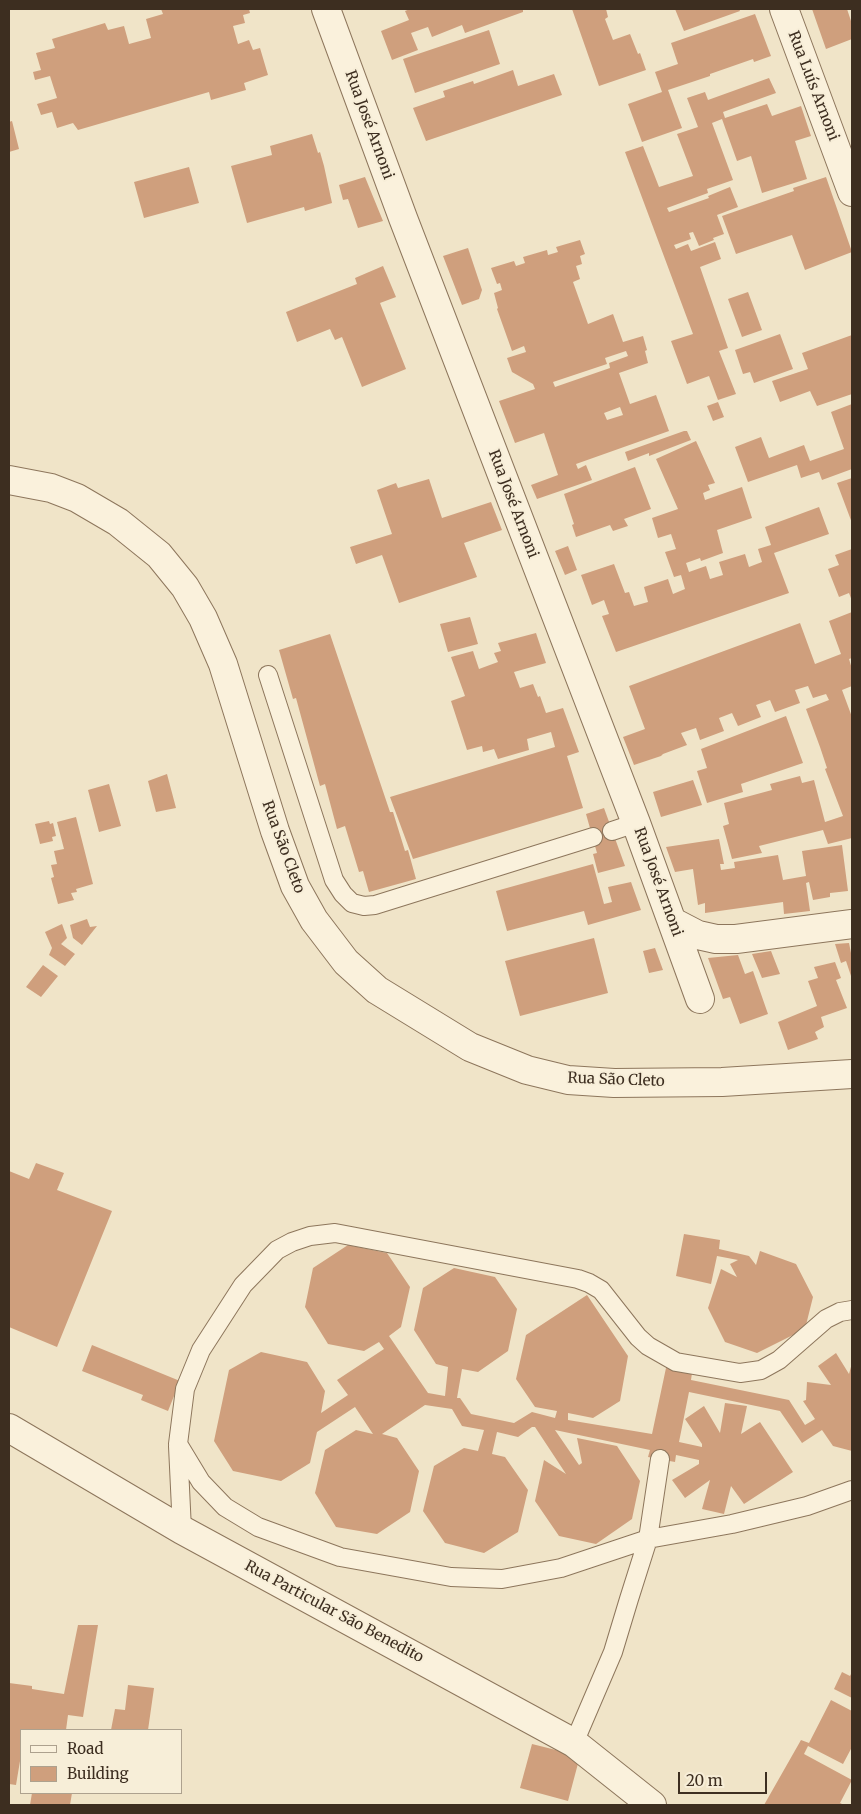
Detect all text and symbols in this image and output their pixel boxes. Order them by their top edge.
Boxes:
street label: Rua Luís Arnoni [784,28,842,144]
street label: Rua José Arnoni [341,68,397,182]
street label: Rua José Arnoni [484,447,542,561]
street label: Rua São Cleto [258,798,308,896]
street label: Rua José Arnoni [630,825,686,939]
street label: Rua São Cleto [567,1069,665,1091]
street label: Rua Particular São Benedito [241,1557,427,1667]
legend [20,1729,182,1794]
text: Road [67,1739,103,1758]
scale bar [681,1762,770,1794]
text: Building [67,1764,129,1783]
text: 20 m [686,1771,723,1790]

